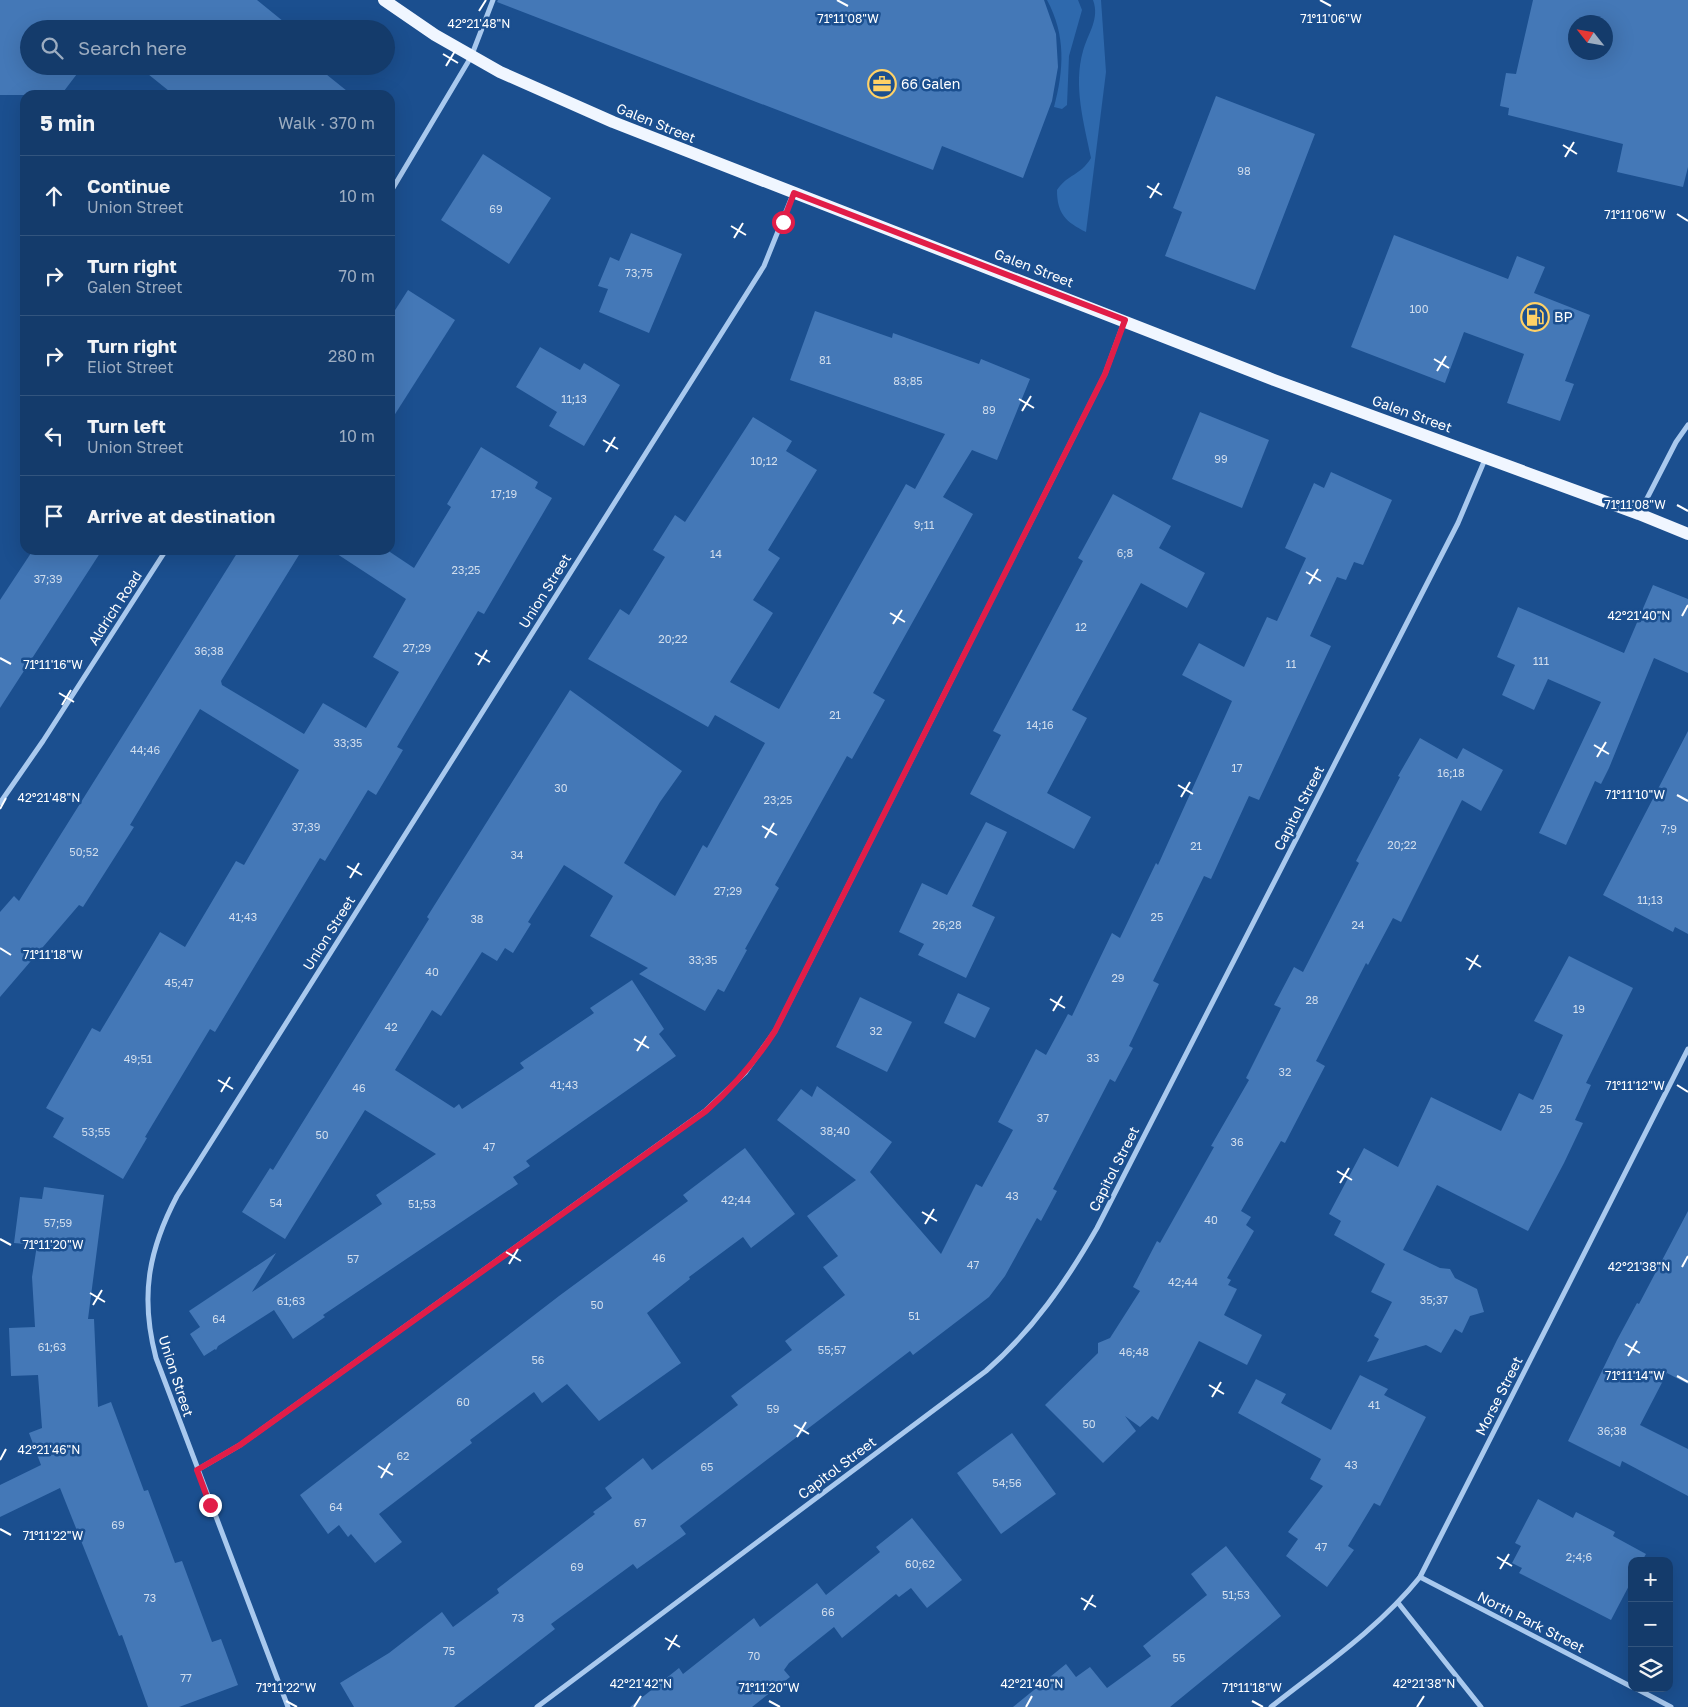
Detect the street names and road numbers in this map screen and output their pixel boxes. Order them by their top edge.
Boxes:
street label: Galen Street [614,99,698,146]
street label: Galen Street [992,245,1076,290]
street label: Galen Street [1370,391,1454,436]
street label: Union Street [515,550,574,631]
street label: Aldrich Road [84,567,145,648]
street label: Capitol Street [1270,762,1327,853]
street label: Union Street [299,892,358,973]
street label: Capitol Street [1085,1123,1142,1214]
street label: Union Street [155,1333,198,1419]
street label: Morse Street [1471,1353,1526,1438]
street label: Capitol Street [794,1433,879,1502]
street label: North Park Street [1475,1587,1588,1656]

